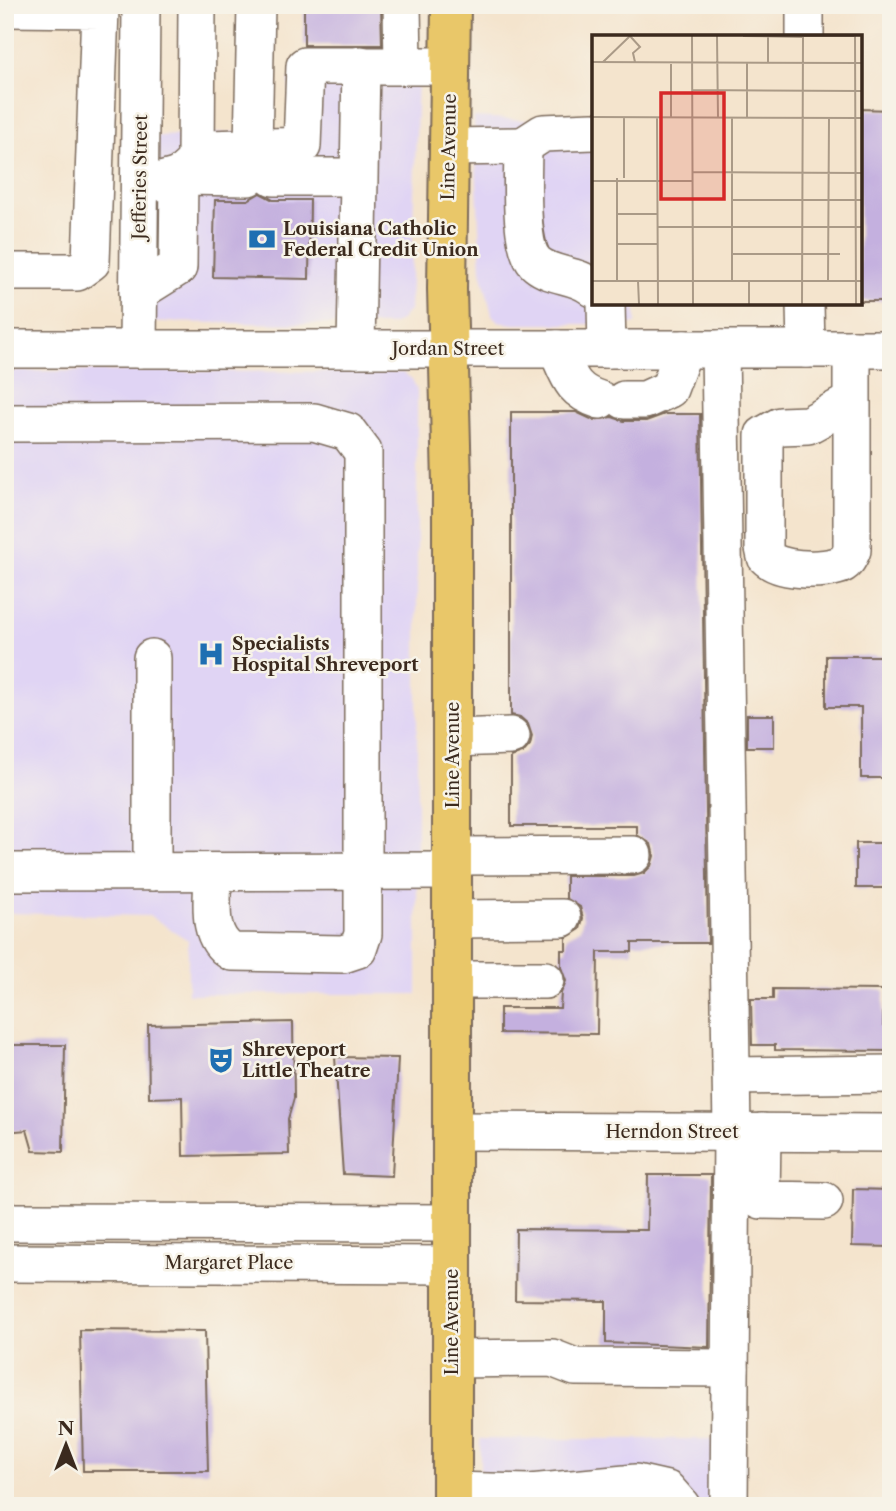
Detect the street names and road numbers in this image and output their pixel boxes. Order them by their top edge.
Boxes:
street label: Line Avenue [437,93,461,201]
street label: Jefferies Street [128,114,152,243]
street label: Jordan Street [389,338,505,360]
street label: Line Avenue [442,702,464,808]
street label: Herndon Street [605,1121,739,1143]
street label: Margaret Place [165,1252,293,1274]
street label: Line Avenue [441,1269,463,1375]

